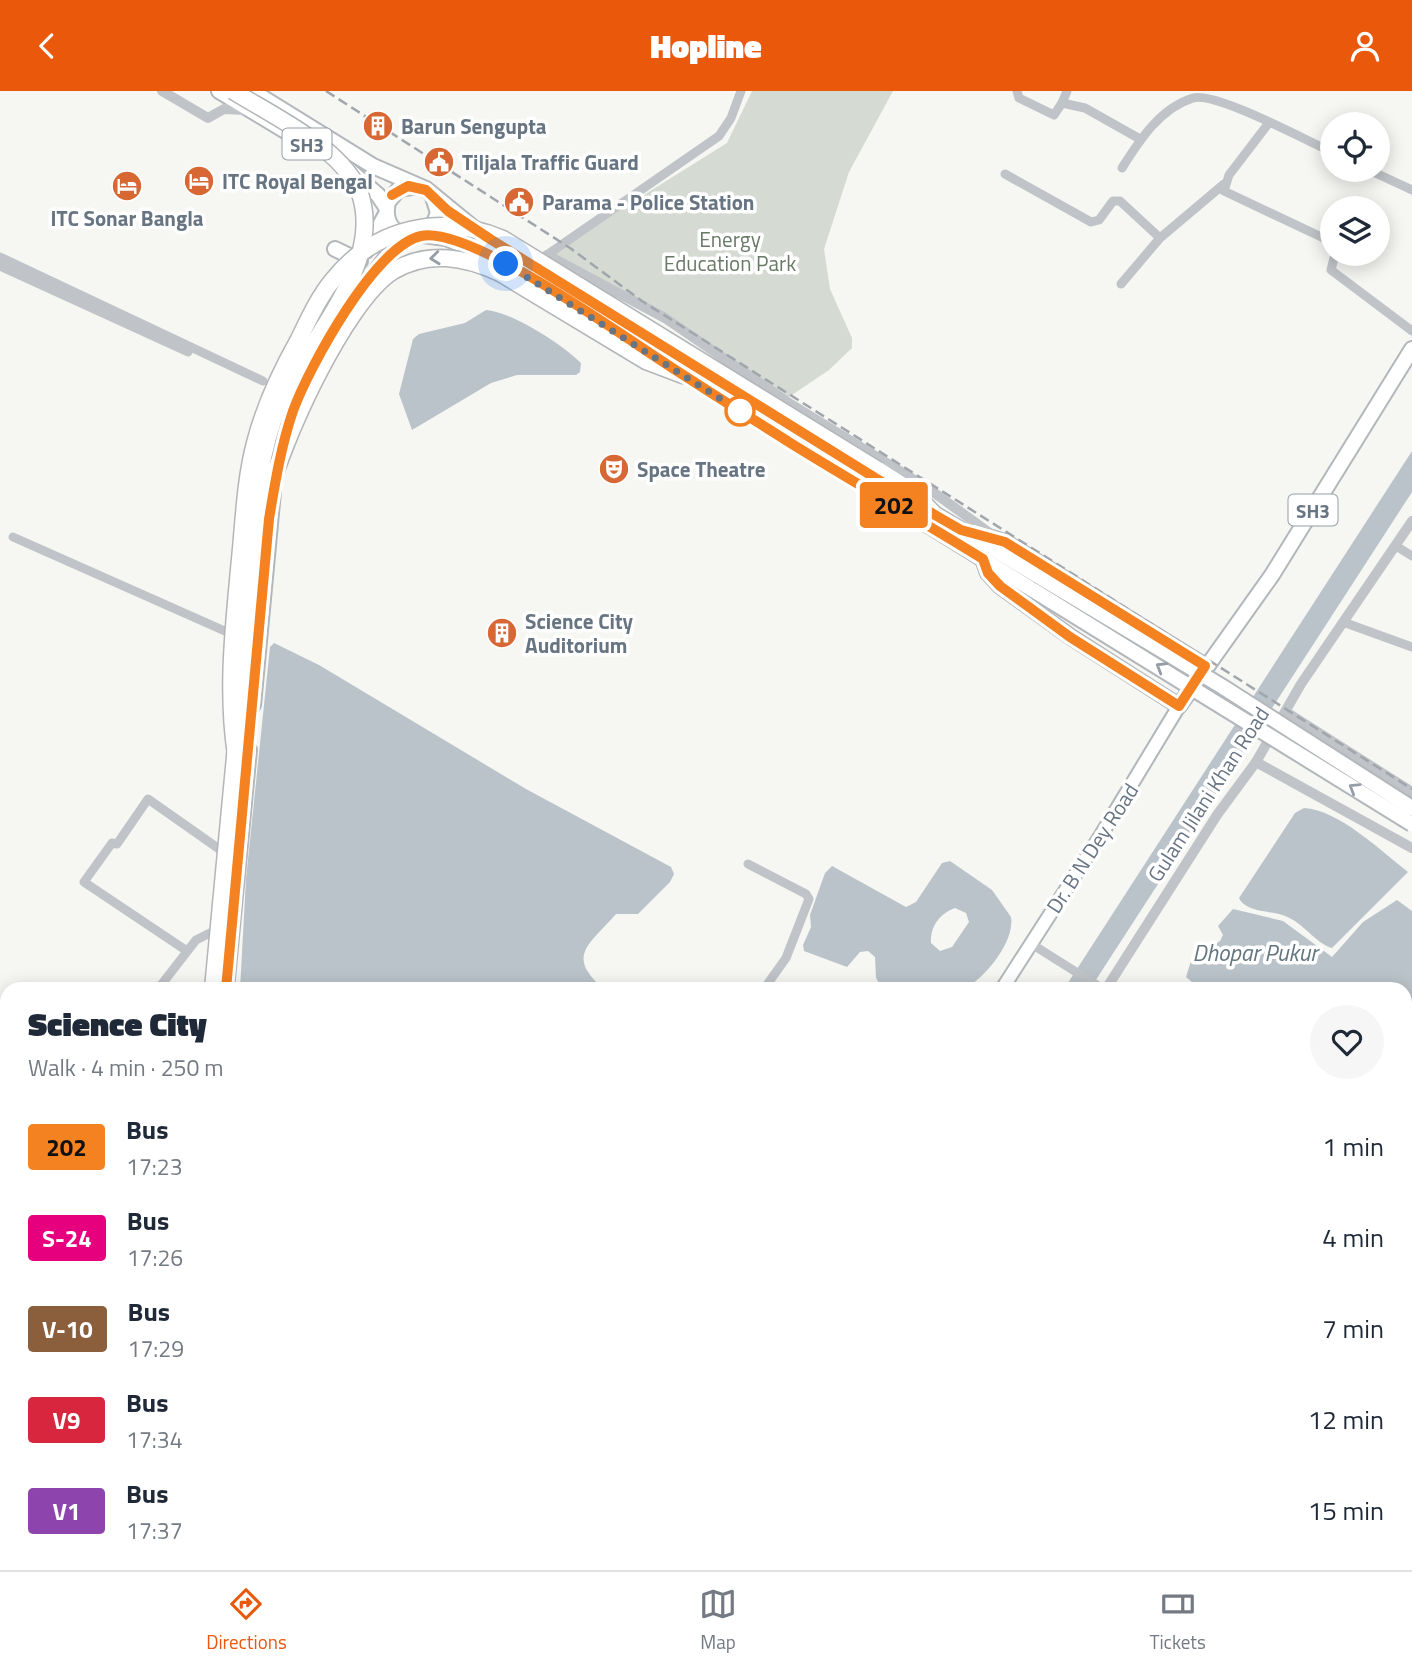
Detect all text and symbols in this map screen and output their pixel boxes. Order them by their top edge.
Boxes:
text: Hopline [650,22,762,70]
icon: back [28,27,66,65]
icon: person [1346,27,1384,65]
building icon: Barun Sengupta [361,109,395,143]
place label: Barun Sengupta [401,110,547,142]
map controls [1320,112,1390,266]
button: locate [1320,112,1390,182]
road number: SH3 [282,129,332,159]
public building icon: Tiljala Traffic Guard [422,145,456,179]
place label: Tiljala Traffic Guard [462,146,639,178]
hotel icon: ITC Royal Bengal [182,164,216,198]
place label: ITC Royal Bengal [222,165,373,197]
hotel icon: ITC Sonar Bangla [110,169,144,203]
public building icon: Parama - Police Station [502,185,536,219]
place label: Parama - Police Station [542,186,754,218]
button: layers [1320,196,1390,266]
place label: ITC Sonar Bangla [50,202,204,234]
park label: Energy Education Park [664,223,796,279]
your location [488,246,523,281]
one-way arrow [429,250,440,265]
unlabelled marker [725,396,755,426]
theatre icon: Space Theatre [597,452,631,486]
place label: Space Theatre [637,453,765,485]
line badge: 202 [854,482,934,528]
text: 202 [874,487,914,523]
road number: SH3 [1288,495,1338,525]
place label: Science City Auditorium [525,605,634,661]
building icon: Science City Auditorium [485,616,519,650]
one-way arrow [1156,663,1169,676]
street label: Gulam Jilani Khan Road [1139,700,1277,888]
street label: Dr. B N Dey Road [1038,777,1146,919]
one-way arrow [1349,784,1362,797]
water label: Dhopar Pukur [1192,935,1320,970]
text: Science City [28,999,207,1049]
button: heart [1310,1005,1384,1079]
text: Walk · 4 min · 250 m [28,1050,224,1085]
text: Bus [126,1110,168,1149]
text: 1 min [1322,1127,1384,1166]
text: 202 [46,1129,87,1165]
text: 17:23 [126,1149,183,1184]
text: Bus [127,1201,169,1240]
text: 4 min [1322,1218,1384,1257]
text: S-24 [42,1220,92,1256]
text: 17:26 [127,1240,183,1275]
text: Bus [128,1292,170,1331]
text: 7 min [1322,1309,1384,1348]
text: V-10 [42,1311,93,1347]
text: 17:29 [128,1331,184,1366]
text: Bus [126,1383,168,1422]
text: 12 min [1308,1400,1384,1439]
text: V9 [53,1402,80,1438]
text: 17:34 [126,1422,183,1457]
text: Bus [126,1474,168,1513]
text: 15 min [1308,1491,1384,1530]
text: V1 [53,1493,80,1529]
text: 17:37 [126,1513,183,1548]
tab: Directions [206,1585,287,1656]
tab: Map [699,1585,737,1656]
tab: Tickets [1149,1585,1206,1656]

